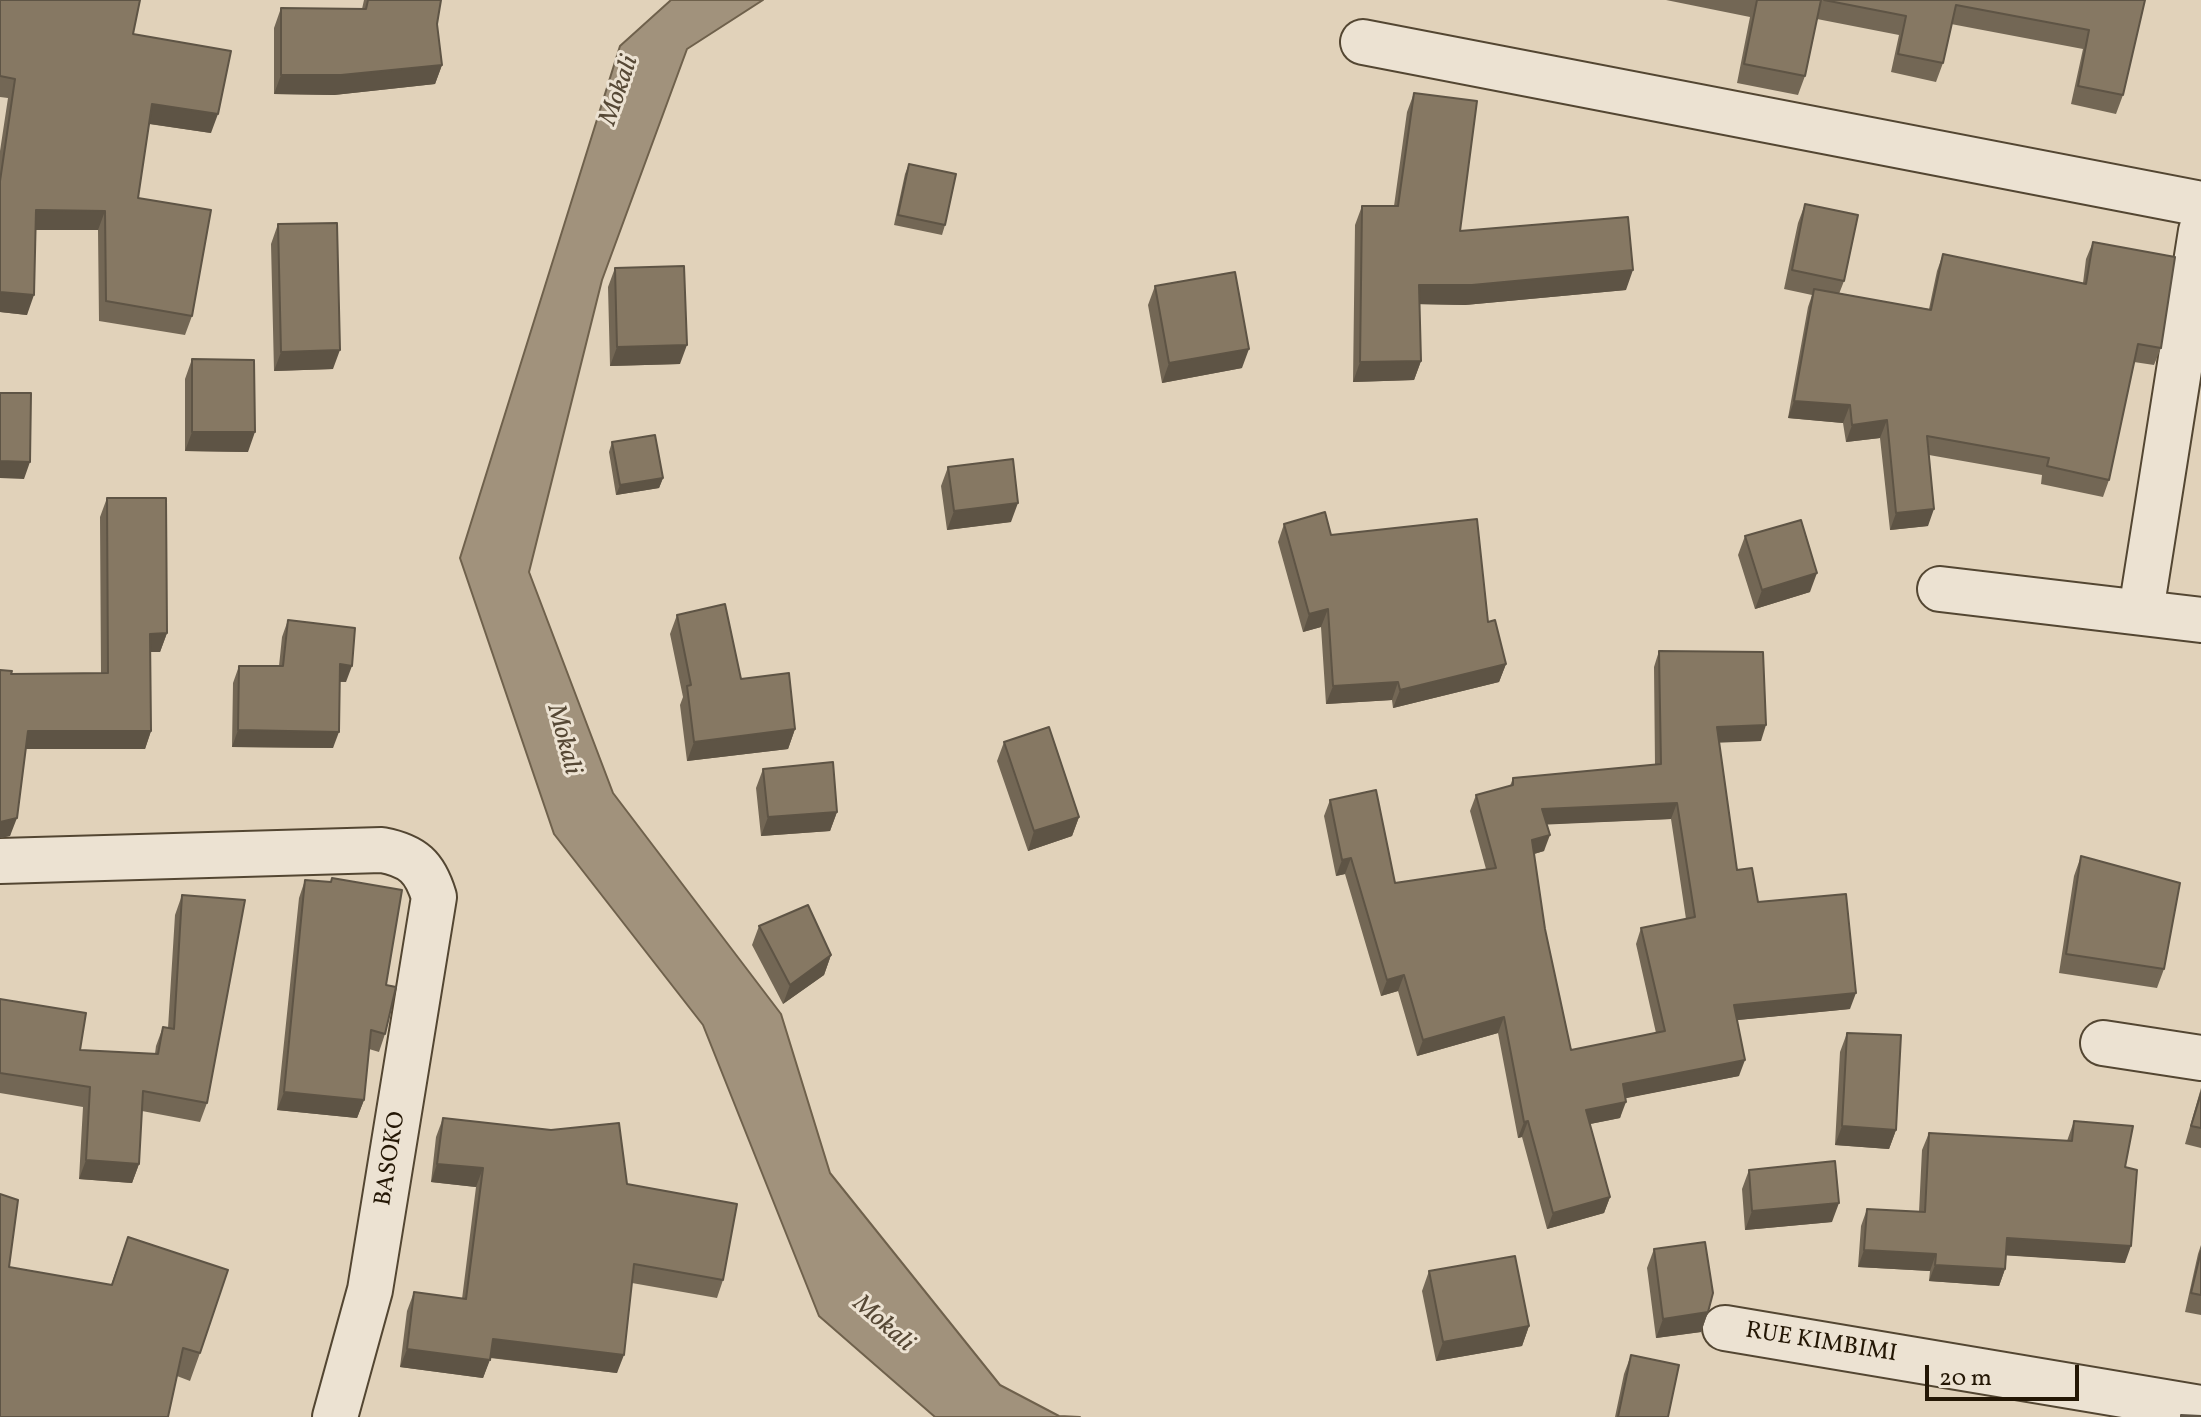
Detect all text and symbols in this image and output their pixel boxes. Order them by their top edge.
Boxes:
water label: Mokali [595,52,647,130]
water label: Mokali [538,701,586,779]
street label: BASOKO [370,1110,414,1208]
water label: Mokali [845,1290,919,1360]
street label: RUE KIMBIMI [1743,1318,1899,1370]
scale bar [1929,1349,2083,1399]
text: 20 m [1939,1362,1992,1396]

